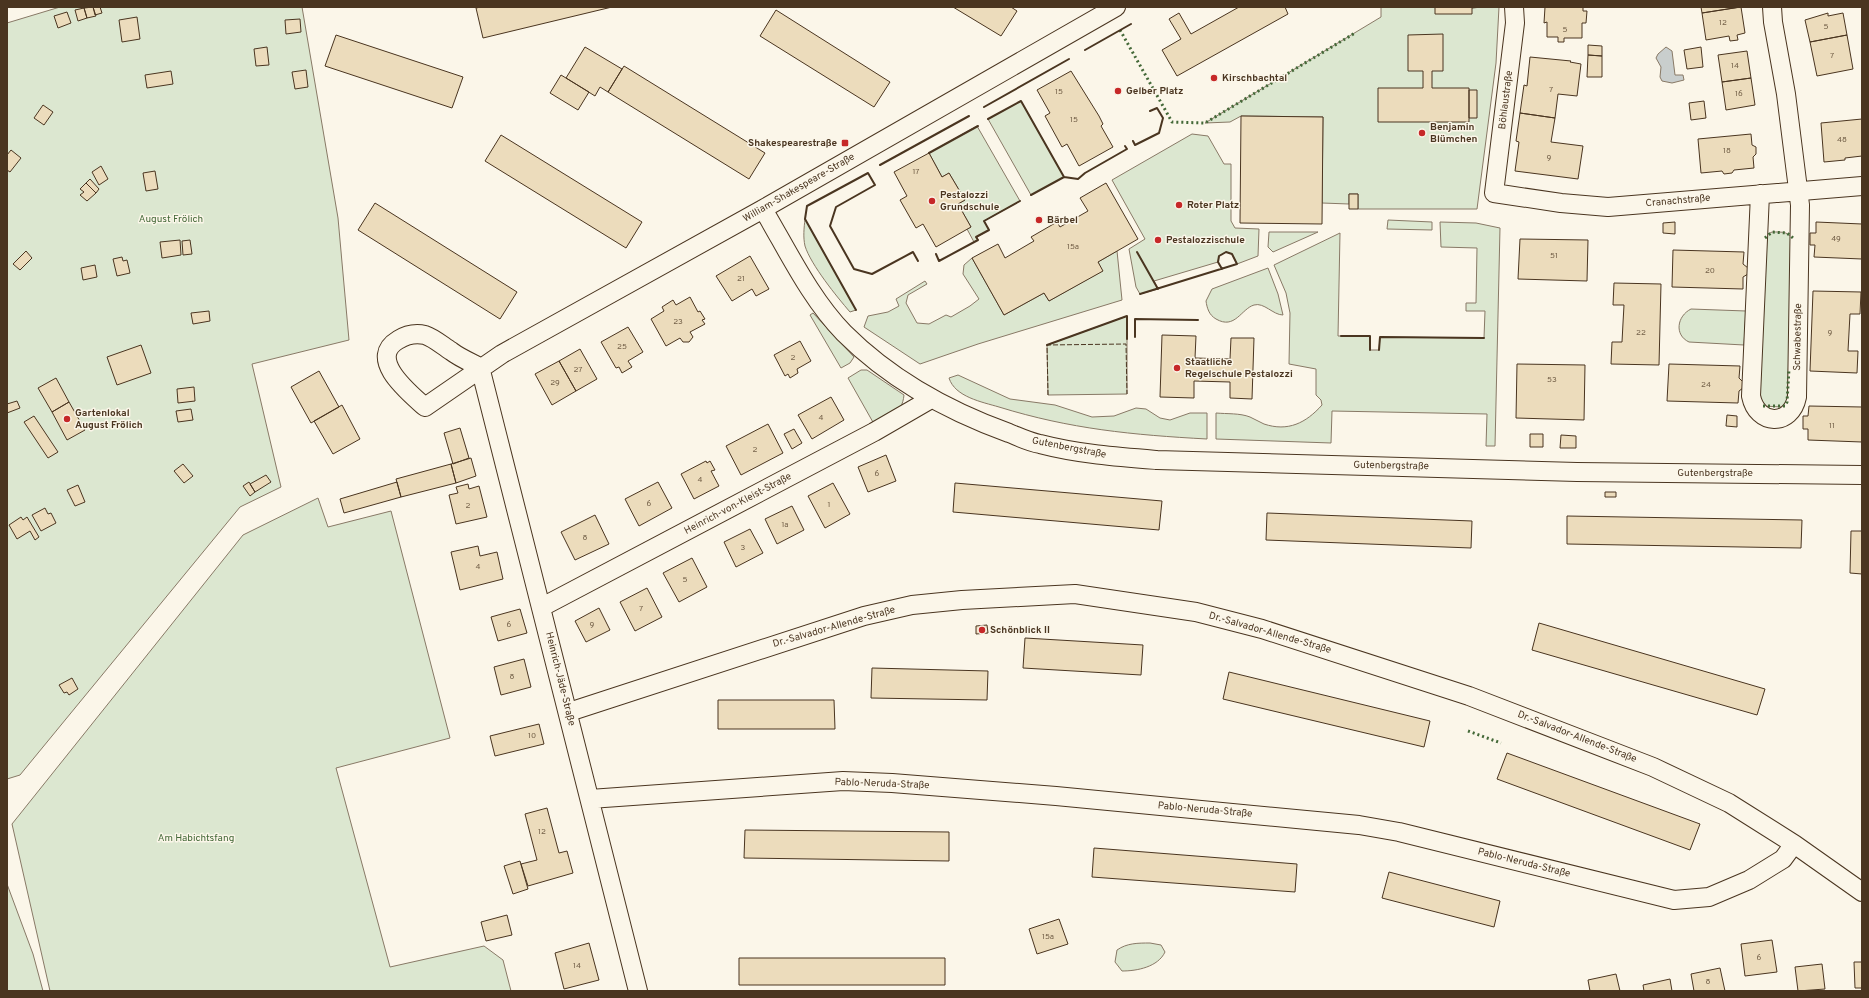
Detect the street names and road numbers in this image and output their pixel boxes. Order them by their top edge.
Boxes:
street label: Böhlaustraße [1496,70,1516,130]
street label: William-Shakespeare-Straße [741,151,857,225]
street label: Cranachstraße [1645,192,1711,210]
street label: Schwabestraße [1791,303,1805,371]
street label: Gutenbergstraße [1031,434,1107,462]
street label: Gutenbergstraße [1353,459,1429,473]
street label: Gutenbergstraße [1677,467,1753,480]
street label: Heinrich-von-Kleist-Straße [682,470,794,538]
street label: Dr.-Salvador-Allende-Straße [771,603,897,651]
street label: Dr.-Salvador-Allende-Straße [1207,609,1333,657]
street label: Heinrich-Jäde-Straße [542,631,578,727]
street label: Dr.-Salvador-Allende-Straße [1515,708,1639,766]
street label: Pablo-Neruda-Straße [834,776,930,792]
street label: Pablo-Neruda-Straße [1157,799,1253,821]
street label: Pablo-Neruda-Straße [1476,845,1572,881]

